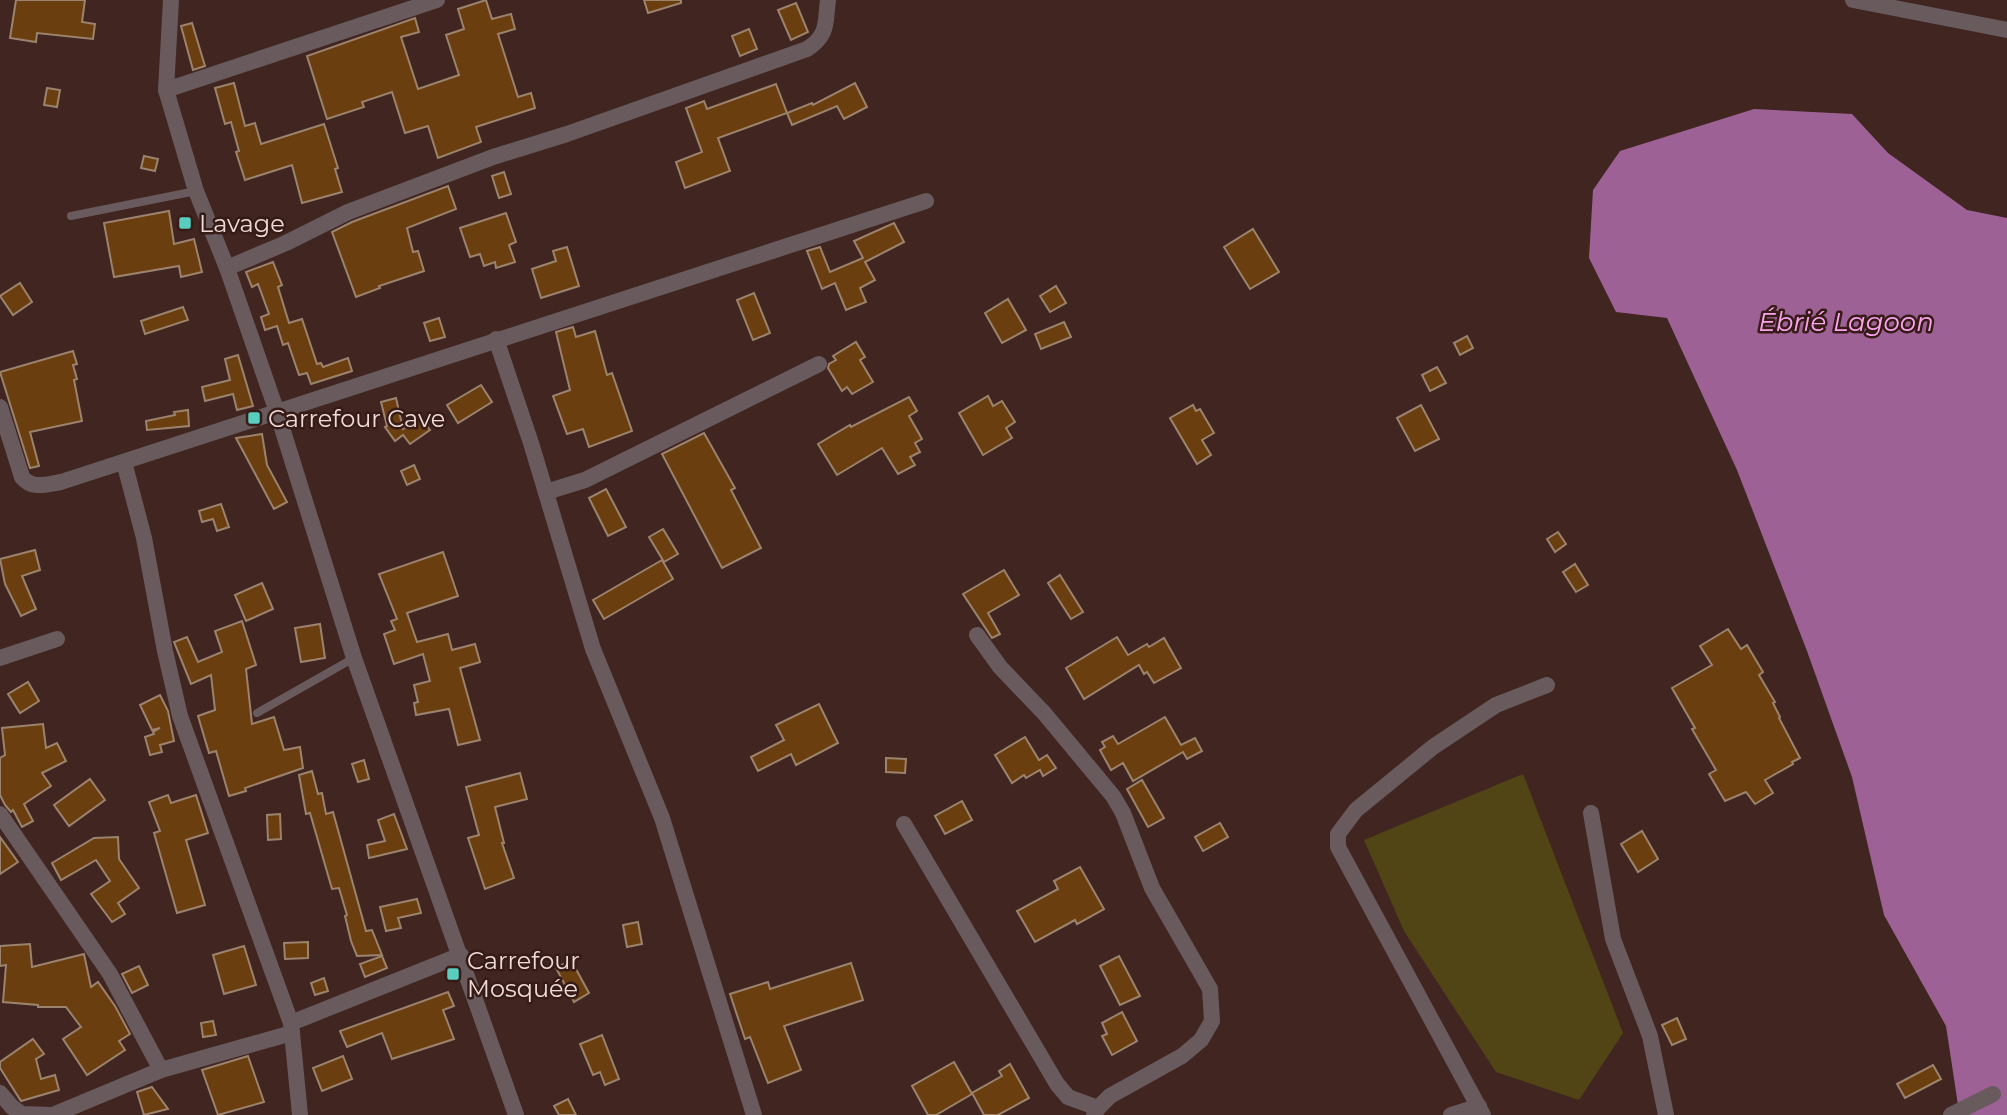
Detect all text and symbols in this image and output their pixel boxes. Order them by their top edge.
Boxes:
place label: Lavage [199,209,285,238]
marker: Lavage [177,215,193,231]
water label: Ébrié Lagoon [1758,306,1934,338]
place label: Carrefour Cave [268,404,445,433]
marker: Carrefour Cave [246,410,262,426]
place label: Carrefour Mosquée [467,946,580,1003]
marker: Carrefour Mosquée [445,966,461,982]

